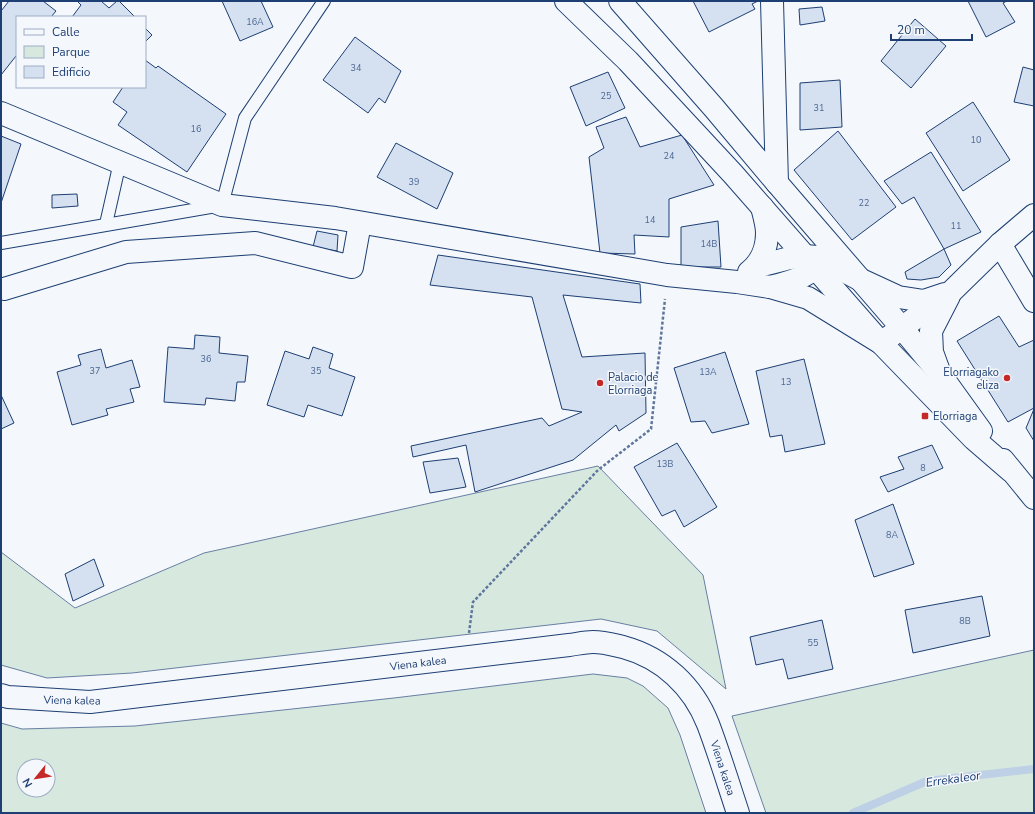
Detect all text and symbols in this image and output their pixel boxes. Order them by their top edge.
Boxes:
legend [16,16,146,88]
house number: 16A [246,16,264,28]
scale bar [891,16,972,42]
text: 20 m [897,22,925,38]
text: Calle [52,24,80,40]
text: Parque [52,44,90,60]
house number: 34 [351,62,362,74]
text: Edificio [52,64,91,80]
house number: 25 [601,90,611,102]
house number: 31 [814,102,824,114]
house number: 16 [191,123,201,135]
house number: 10 [971,134,981,146]
house number: 24 [664,150,675,162]
house number: 39 [409,176,419,188]
house number: 22 [859,197,869,209]
house number: 14 [645,214,656,226]
house number: 11 [951,220,961,232]
house number: 14B [701,238,717,250]
house number: 36 [201,353,211,365]
house number: 37 [90,365,100,377]
house number: 35 [311,365,321,377]
place label: Elorriagako eliza [943,365,999,393]
house number: 13A [699,366,717,378]
place label: Palacio de Elorriaga [608,370,659,398]
marker: Elorriagako eliza [1002,373,1012,383]
house number: 13 [781,376,791,388]
marker: Palacio de Elorriaga [595,378,605,388]
place label: Elorriaga [933,409,977,424]
marker: Elorriaga [920,411,930,421]
house number: 13B [657,458,673,470]
house number: 8 [920,462,926,474]
house number: 8A [886,529,898,541]
house number: 8B [959,615,971,627]
house number: 55 [808,637,818,649]
street label: Viena kalea [388,653,447,675]
street label: Viena kalea [42,692,101,708]
street label: Viena kalea [706,738,739,798]
north arrow [16,758,56,798]
water label: Errekaleor [925,767,982,791]
text: N [19,775,36,790]

